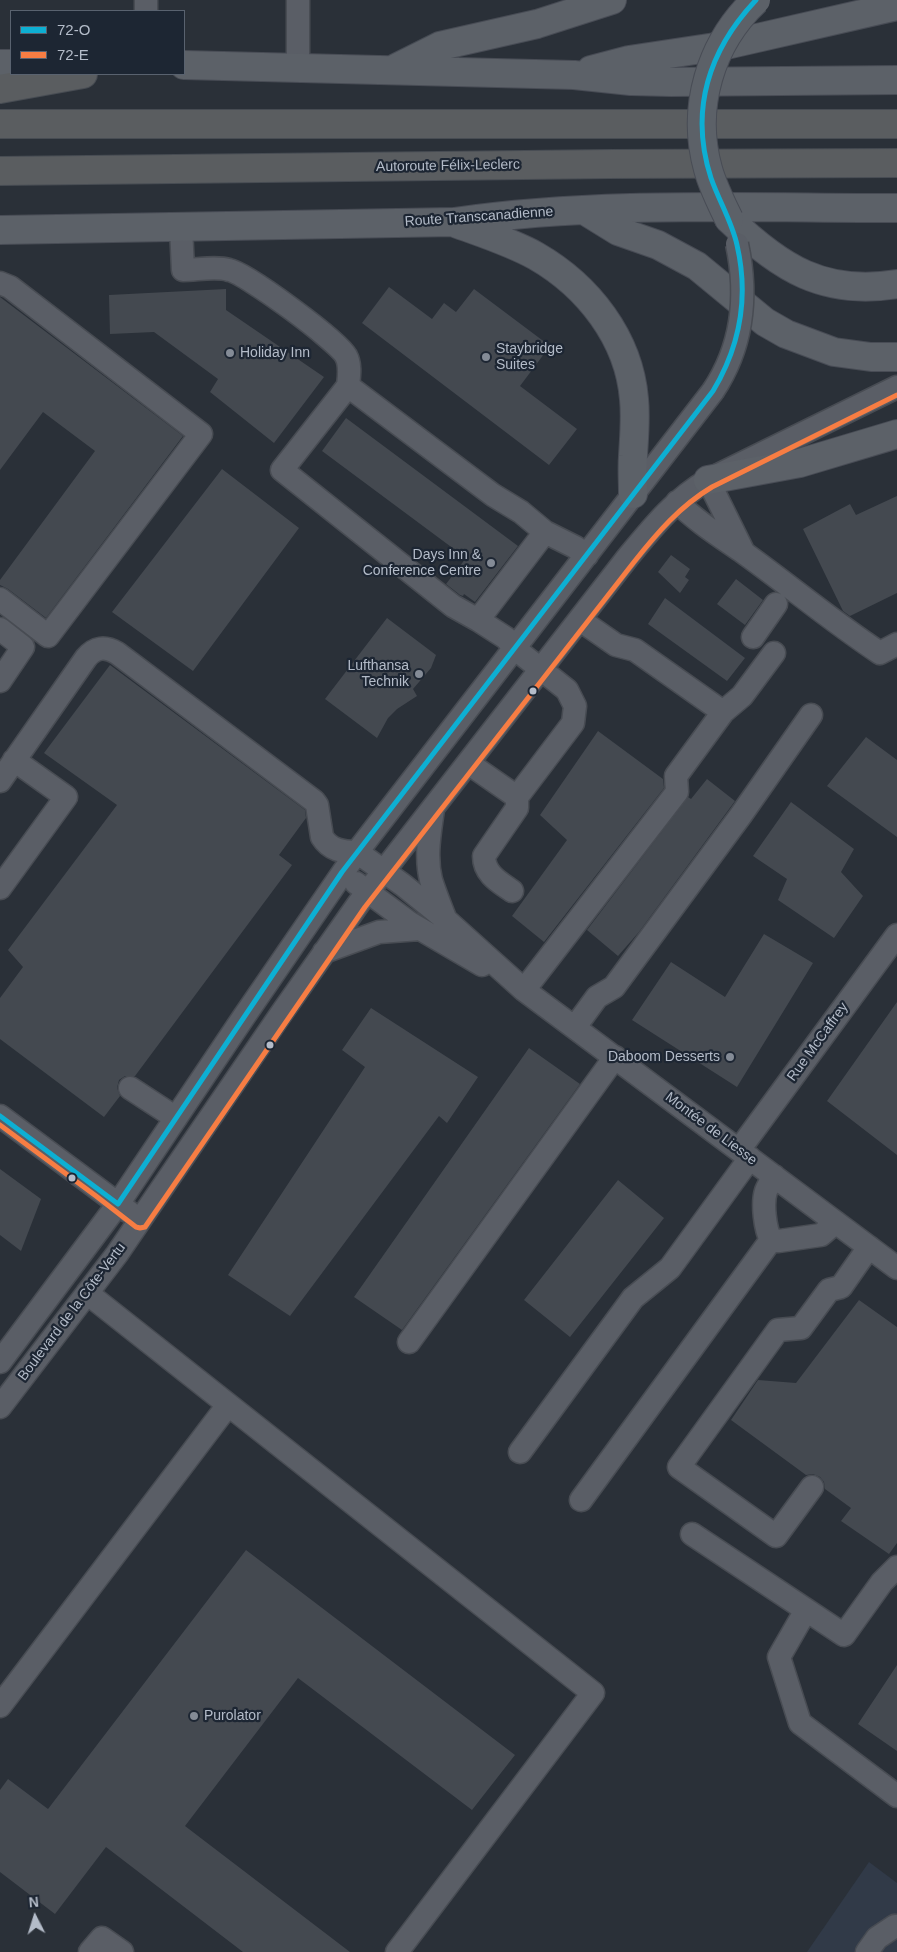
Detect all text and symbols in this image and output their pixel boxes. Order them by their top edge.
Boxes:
legend [10,10,185,75]
text: 72-O [57,21,90,38]
text: 72-E [57,46,89,63]
street label: Autoroute Félix-Leclerc [376,156,520,176]
street label: Route Transcanadienne [404,203,554,231]
place label: Staybridge Suites [496,341,563,374]
place label: Holiday Inn [240,345,310,361]
marker: Holiday Inn [224,347,236,359]
marker: Staybridge Suites [480,351,492,363]
place label: Days Inn & Conference Centre [363,547,481,580]
marker: Days Inn & Conference Centre [485,557,497,569]
place label: Lufthansa Technik [348,658,409,690]
marker: Lufthansa Technik [413,668,425,680]
unlabelled marker [528,686,538,696]
street label: Rue McCaffrey [784,999,852,1085]
unlabelled marker [265,1040,275,1050]
place label: Daboom Desserts [608,1049,720,1065]
marker: Daboom Desserts [724,1051,736,1063]
street label: Montée de Liesse [662,1089,760,1169]
unlabelled marker [67,1173,77,1183]
street label: Boulevard de la Côte-Vertu [15,1240,129,1384]
place label: Purolator [204,1708,261,1724]
marker: Purolator [188,1710,200,1722]
north arrow [10,1892,60,1942]
text: N [28,1894,39,1910]

